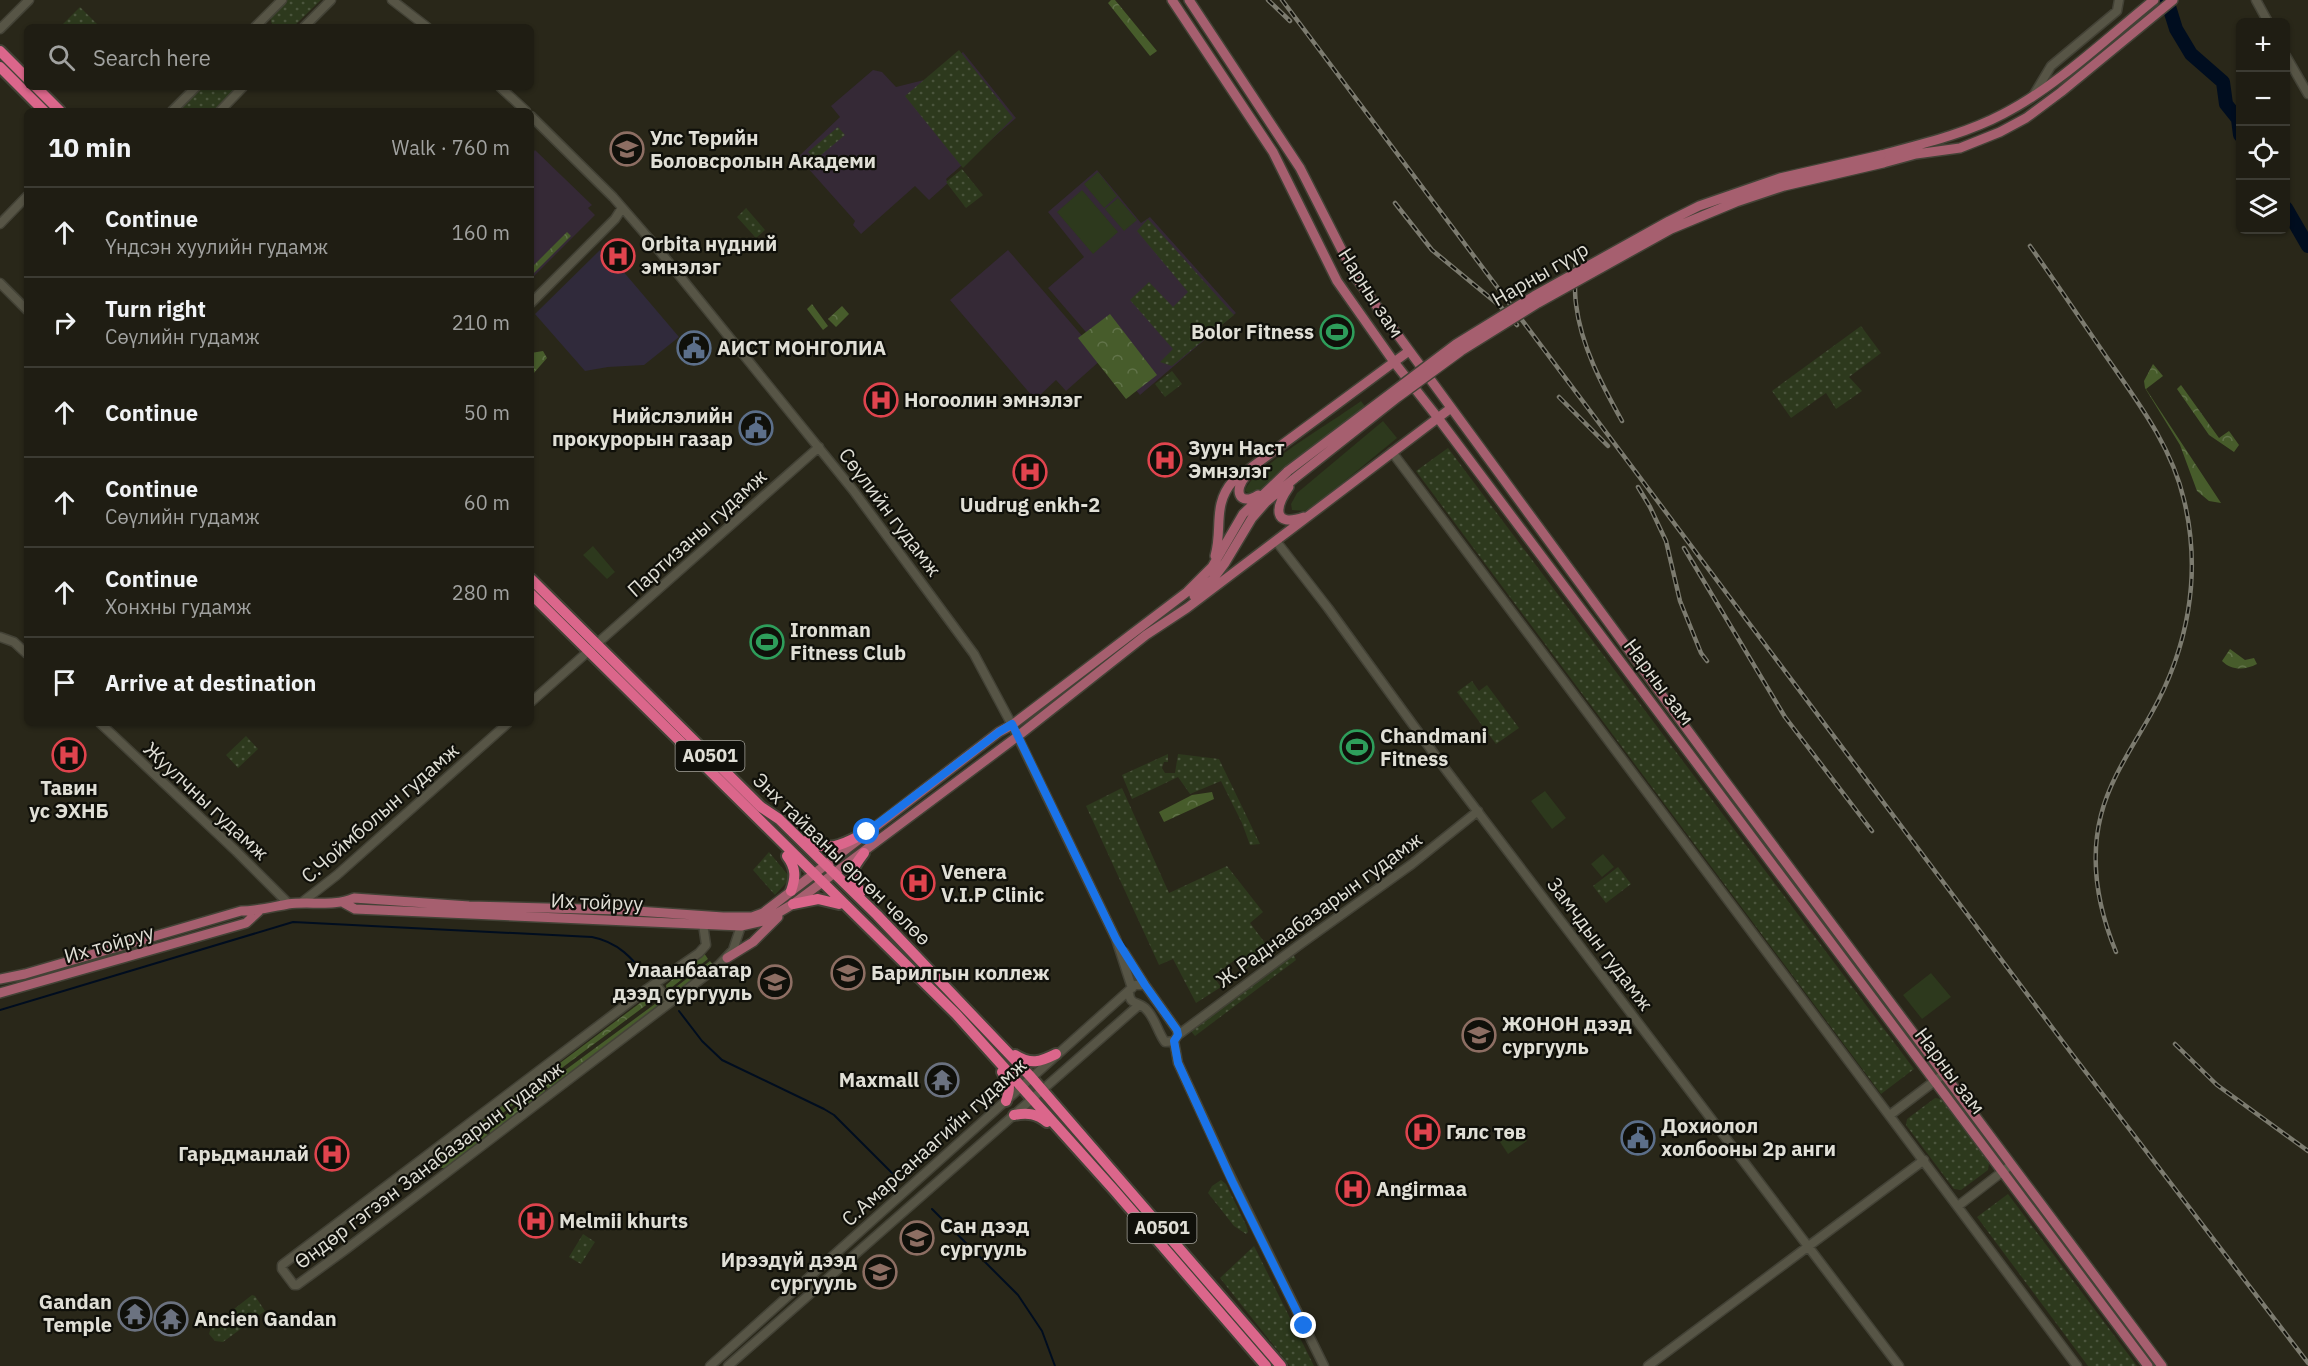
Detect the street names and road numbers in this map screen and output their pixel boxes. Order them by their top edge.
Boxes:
street label: Нарны гүүр [1486,235,1593,312]
street label: Нарны зам [1332,243,1410,343]
street label: Сөүлийн гудамж [833,442,948,582]
street label: Партизаны гудамж [621,463,772,603]
street label: Нарны зам [1618,633,1701,731]
street label: Жуулчны гудамж [138,735,275,866]
street label: С.Чоймболын гудамж [295,736,464,889]
road number: A0501 [676,741,744,771]
street label: Энх тайваны өргөн чөлөө [747,766,937,951]
street label: Ж.Раднаабазарын гудамж [1210,826,1427,994]
street label: Замчдын гудамж [1541,871,1660,1016]
street label: Их тойруу [550,886,644,917]
street label: Их тойруу [61,918,157,969]
street label: Нарны зам [1909,1022,1992,1120]
street label: С.Амарсанаагийн гудамж [835,1051,1032,1232]
street label: Өндөр гэгээн Занабазарын гудамж [289,1054,569,1275]
road number: A0501 [1128,1213,1196,1243]

